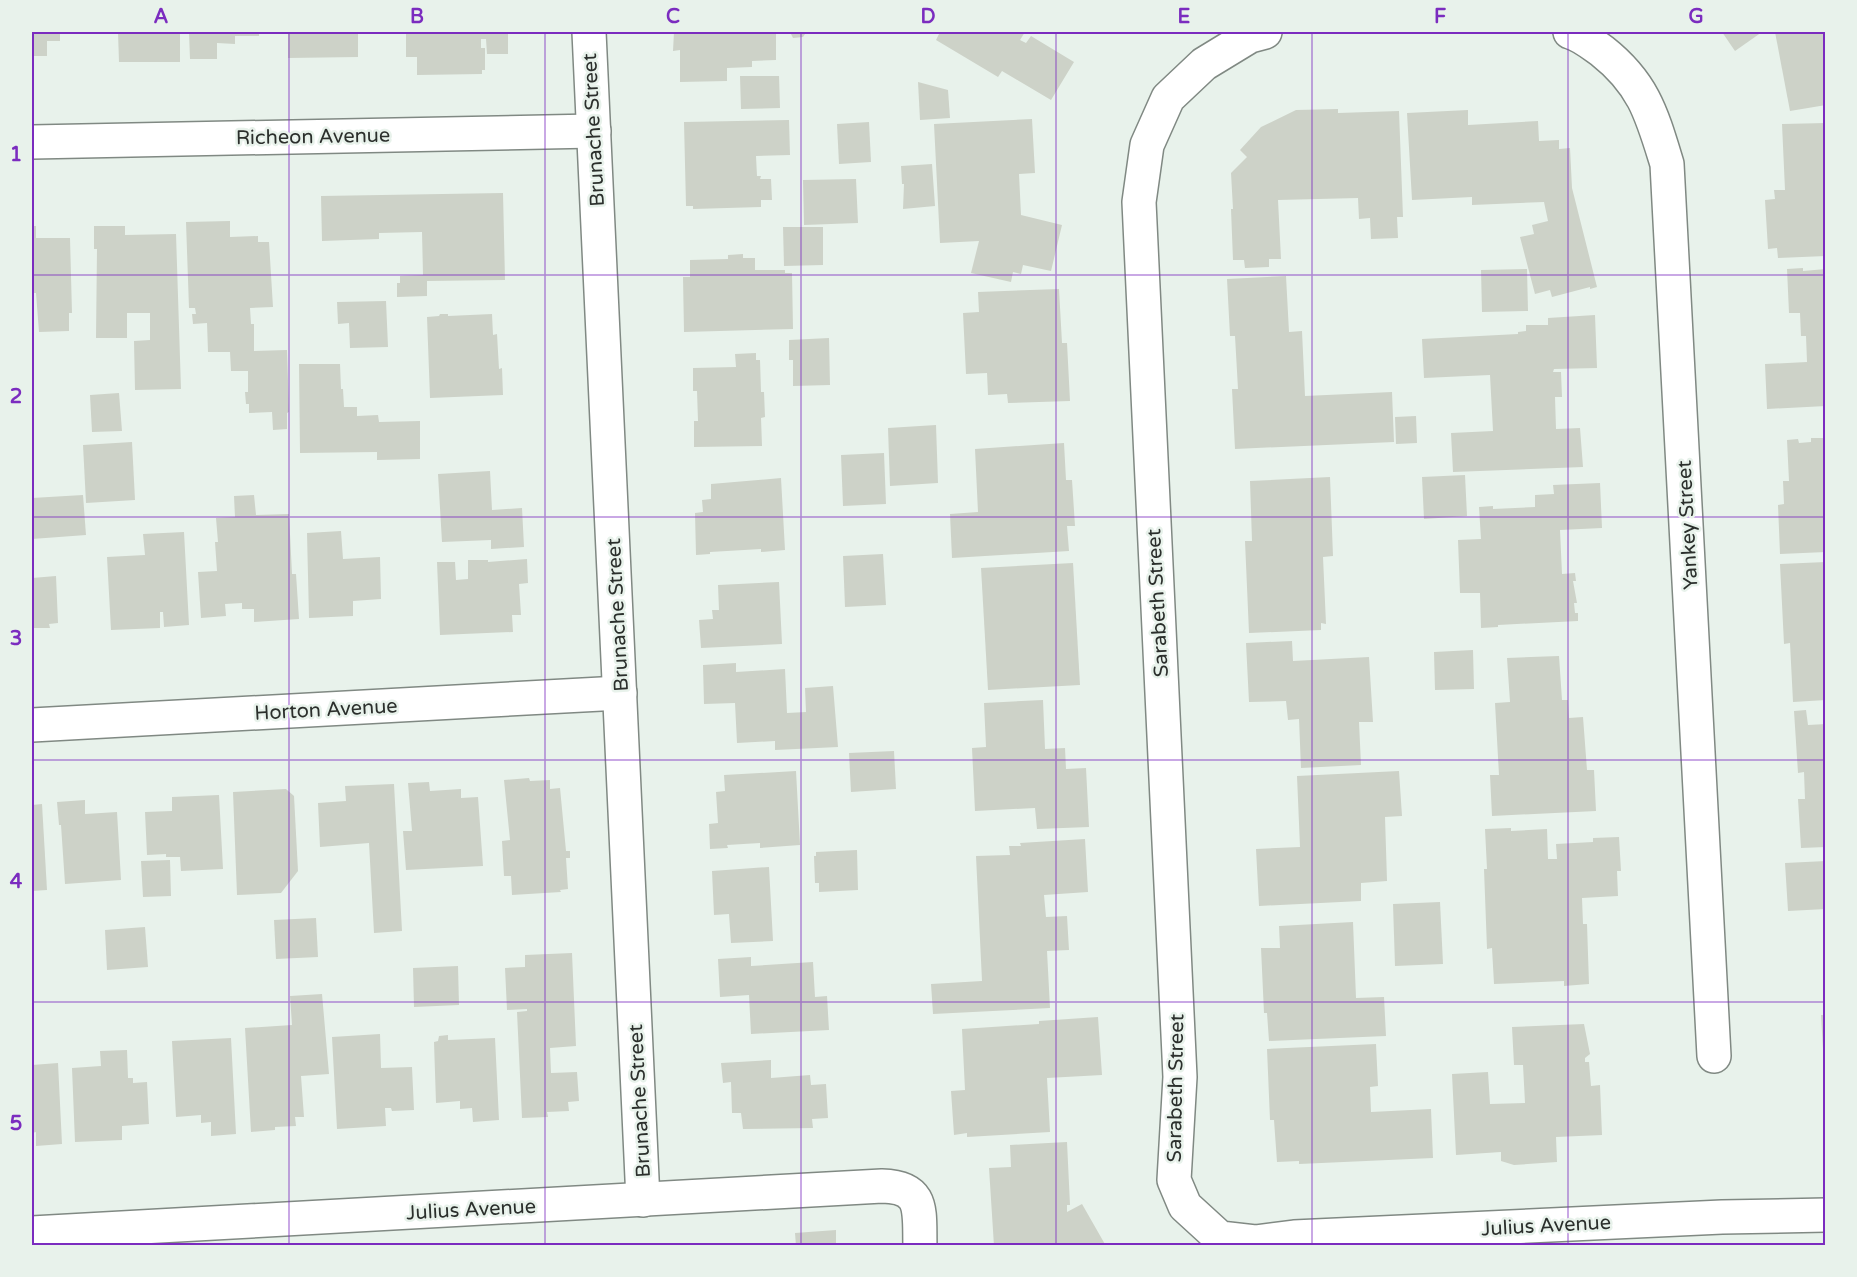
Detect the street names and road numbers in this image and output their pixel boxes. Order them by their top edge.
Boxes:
street label: Brunache Street [578,52,610,207]
street label: Richeon Avenue [236,124,390,150]
street label: Yankey Street [1673,459,1703,590]
street label: Sarabeth Street [1142,528,1174,678]
street label: Brunache Street [602,537,634,692]
street label: Horton Avenue [254,694,398,726]
street label: Sarabeth Street [1163,1013,1189,1163]
street label: Brunache Street [624,1023,656,1178]
street label: Julius Avenue [405,1195,537,1225]
street label: Julius Avenue [1480,1211,1612,1241]

